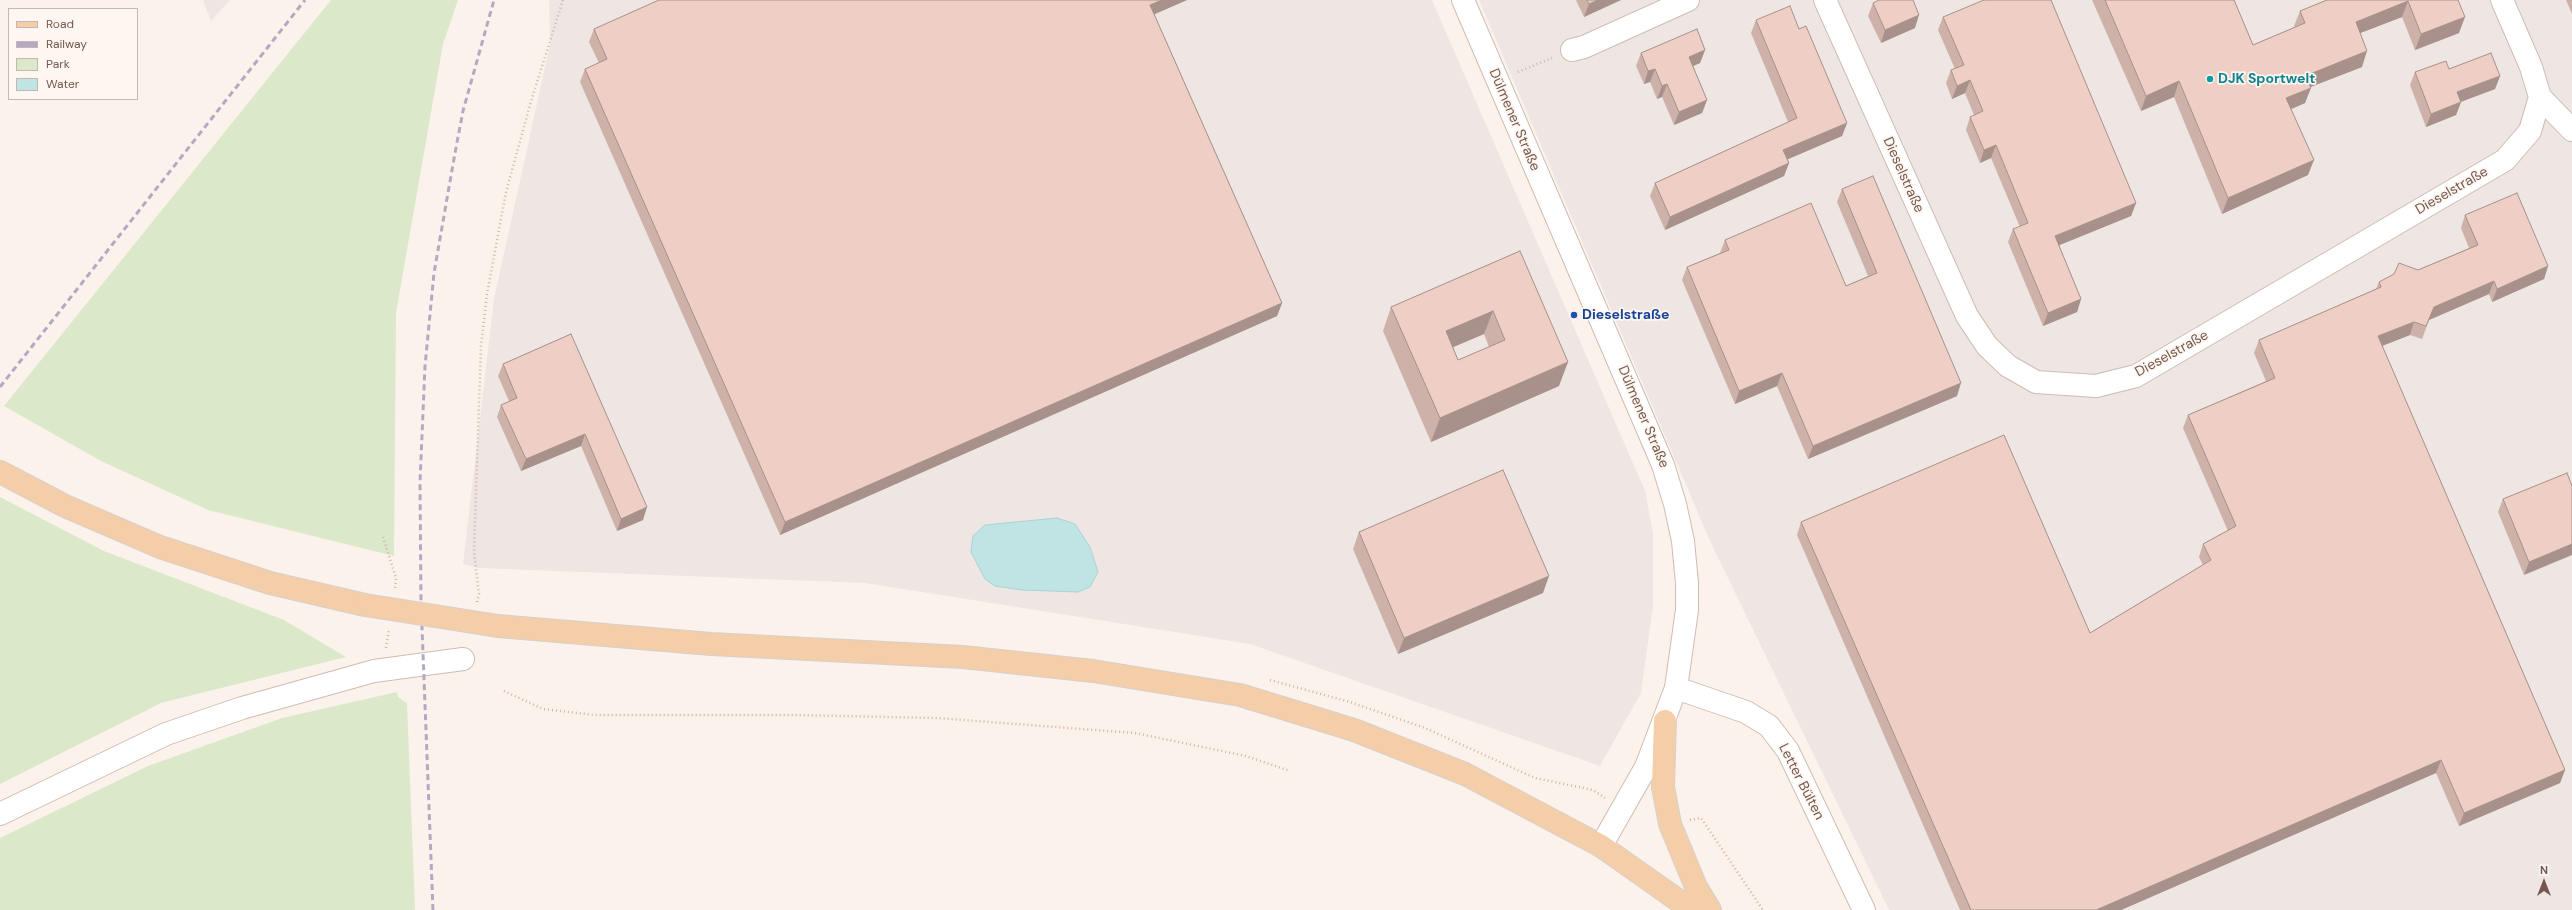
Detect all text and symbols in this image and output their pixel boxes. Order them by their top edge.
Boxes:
legend [8,8,138,100]
text: Road [46,16,74,32]
text: Railway [46,36,87,52]
text: Park [46,56,70,72]
street label: Dülmener Straße [1485,66,1543,174]
place label: DJK Sportwelt [2218,71,2315,87]
marker: DJK Sportwelt [2205,74,2215,84]
text: Water [46,76,79,92]
street label: Dieselstraße [1879,135,1927,215]
street label: Dieselstraße [2413,163,2491,219]
place label: Dieselstraße [1582,307,1669,323]
marker: Dieselstraße [1569,310,1579,320]
street label: Dieselstraße [2132,327,2212,381]
street label: Dülmener Straße [1614,363,1672,471]
street label: Letter Bülten [1775,741,1827,823]
north arrow [2524,862,2564,902]
text: N [2540,863,2548,877]

